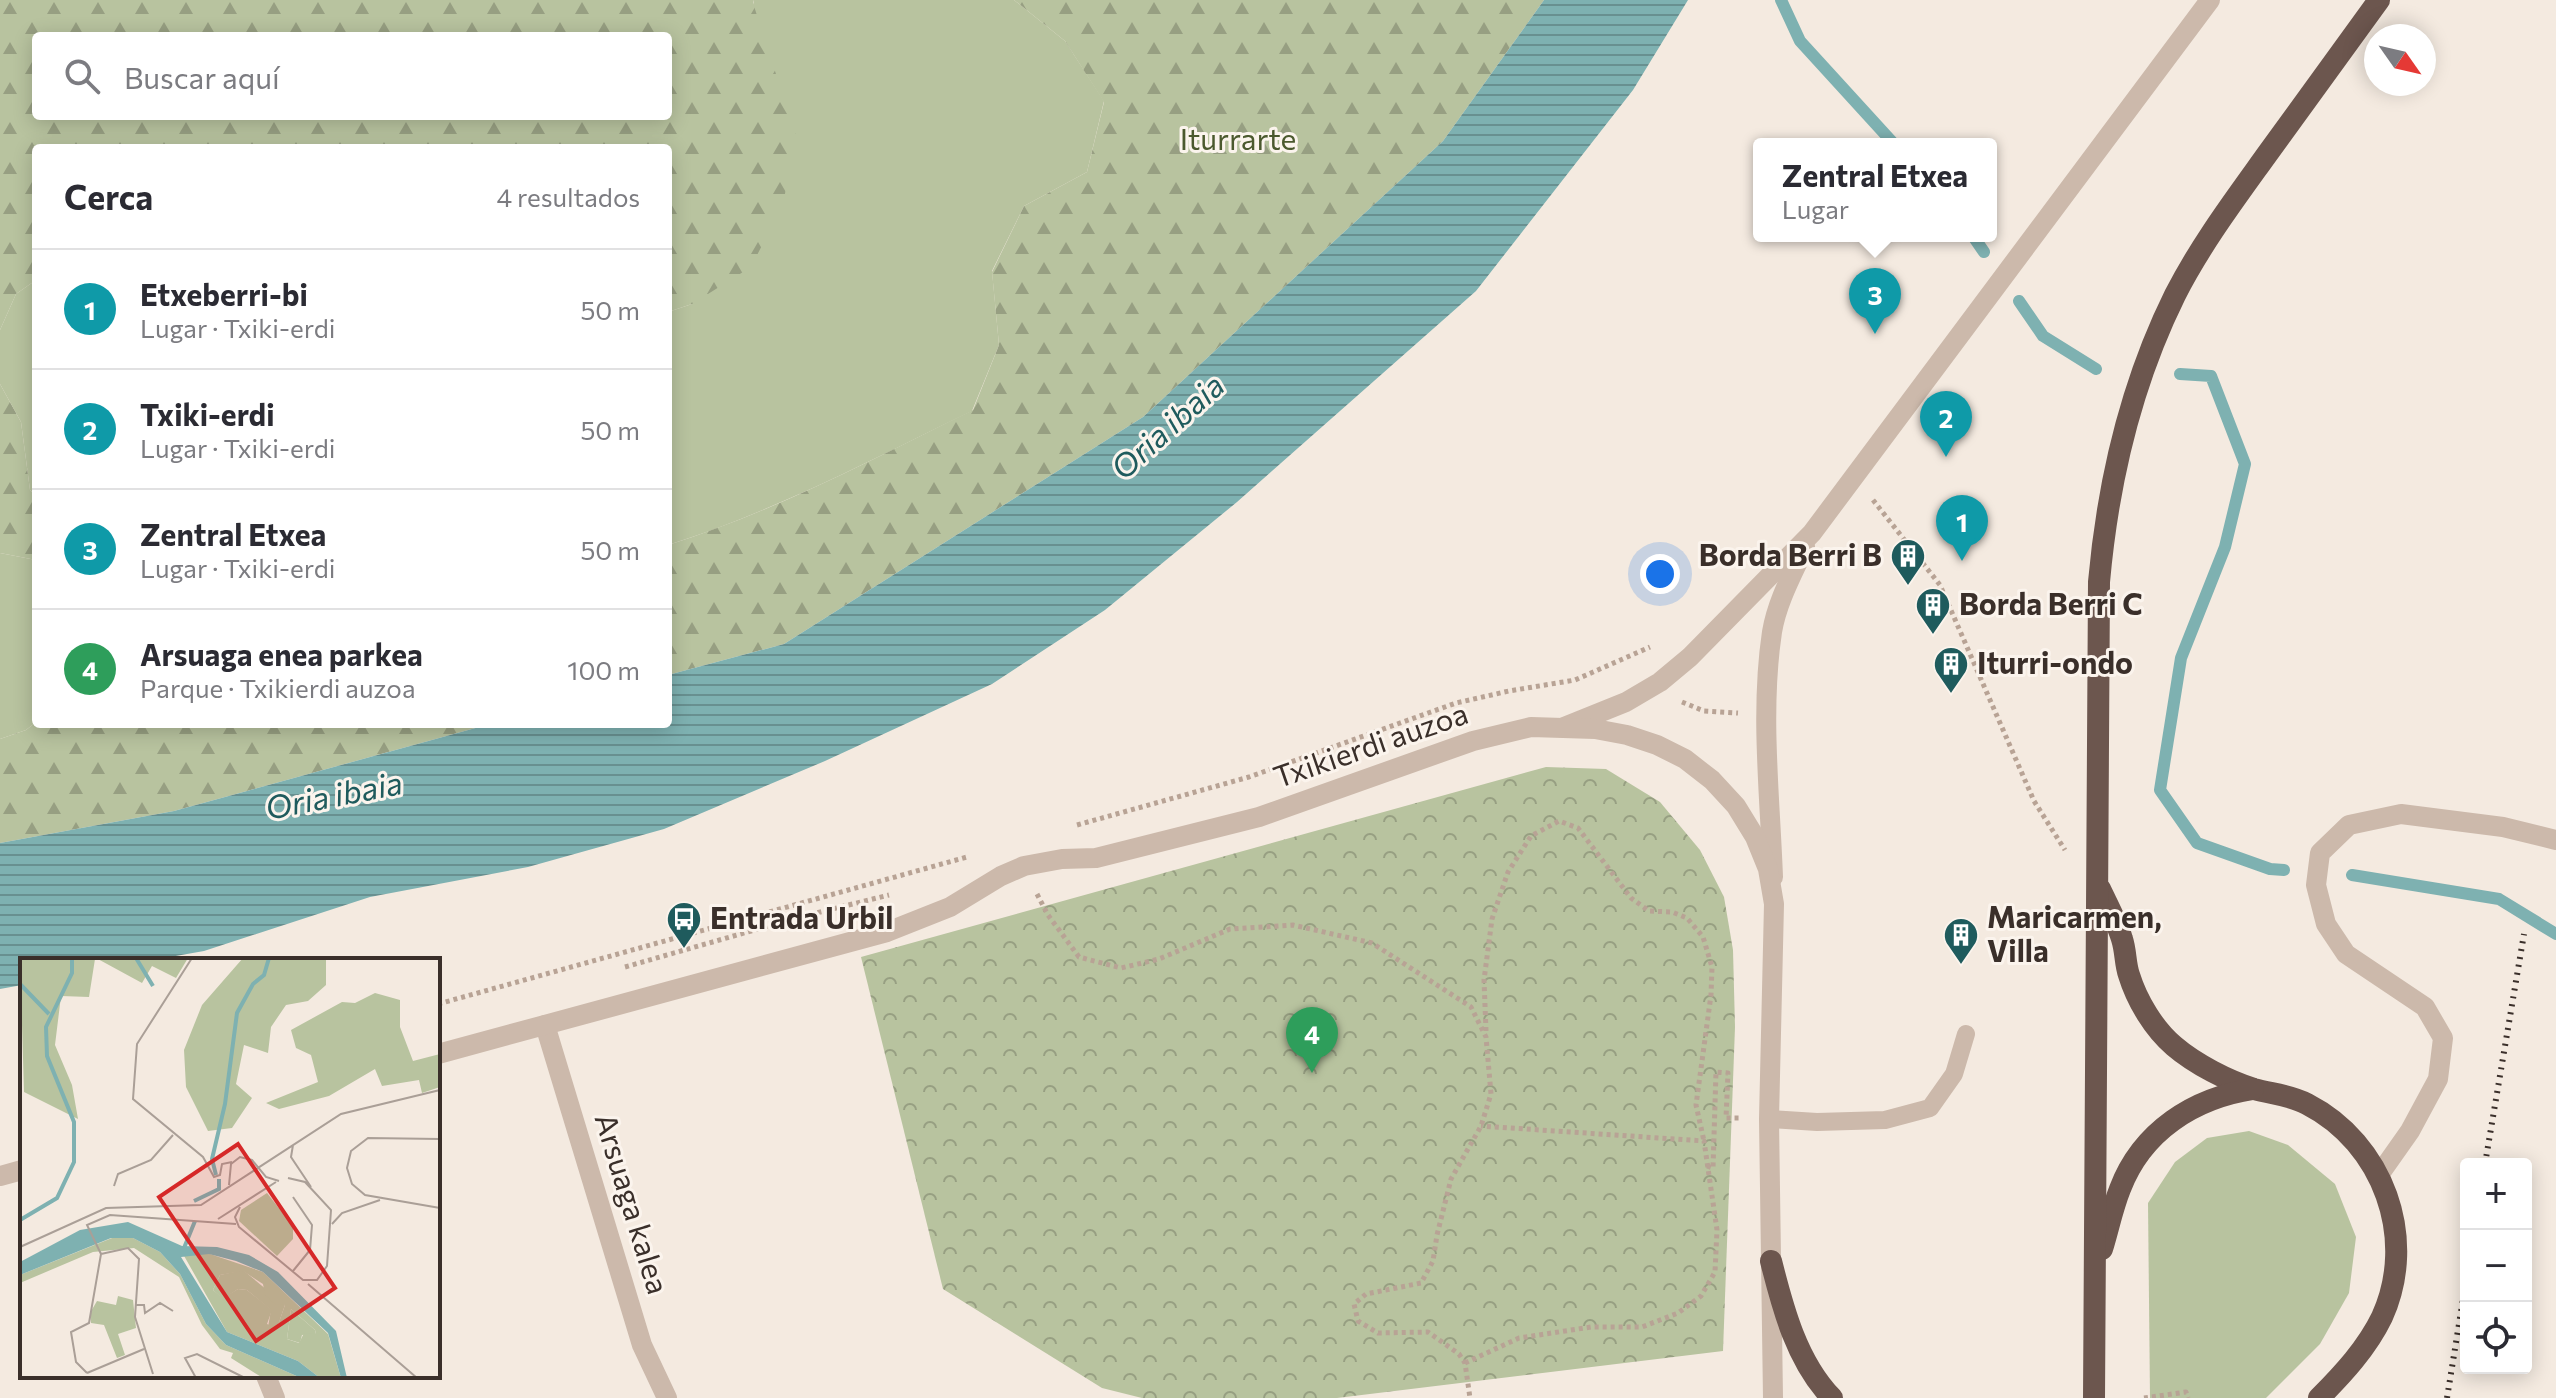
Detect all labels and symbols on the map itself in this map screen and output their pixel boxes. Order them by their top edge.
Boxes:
north arrow [2364,24,2436,96]
park label: Iturrarte [1180,119,1296,156]
pin: 3 [1849,268,1901,334]
water label: Oria ibaia [1102,364,1232,487]
pin: 2 [1920,391,1972,457]
pin: 1 [1936,495,1988,561]
place label: Borda Berri B [1699,535,1882,572]
building icon: Borda Berri B [1889,537,1927,587]
your location [1640,554,1680,594]
place label: Borda Berri C [1959,584,2143,621]
building icon: Borda Berri C [1914,586,1952,636]
place label: Iturri-ondo [1977,643,2133,680]
building icon: Iturri-ondo [1932,645,1970,695]
street label: Txikierdi auzoa [1268,693,1472,794]
water label: Oria ibaia [262,761,406,827]
place label: Maricarmen, Villa [1987,897,2162,968]
place label: Entrada Urbil [710,898,893,935]
bus stop icon: Entrada Urbil [665,900,703,950]
building icon: Maricarmen, Villa [1942,916,1980,966]
inset map [20,958,440,1378]
pin: 4 [1286,1007,1338,1073]
street label: Arsuaga kalea [588,1109,678,1298]

